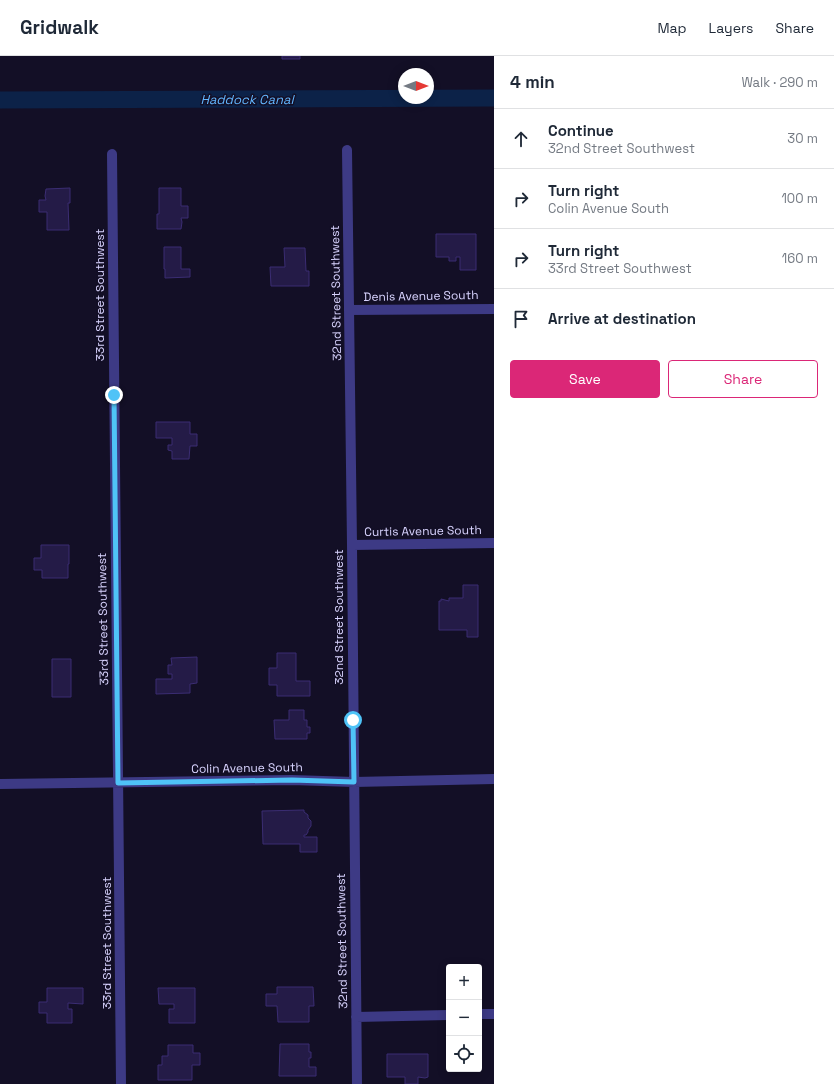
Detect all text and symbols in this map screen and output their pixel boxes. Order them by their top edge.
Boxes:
text: Gridwalk [20,15,99,40]
text: Map [657,19,687,37]
text: Layers [709,19,753,37]
text: Share [775,19,814,37]
north arrow [398,68,434,104]
text: 4 min [510,71,555,93]
text: Walk · 290 m [741,74,818,91]
water label: Haddock Canal [200,91,295,108]
text: Continue [548,121,614,140]
icon: ahead [510,128,532,150]
text: 30 m [787,130,818,147]
text: 32nd Street Southwest [548,140,695,157]
text: Turn right [548,181,619,200]
icon: right [510,188,532,210]
text: 100 m [781,190,818,207]
text: Colin Avenue South [548,200,669,217]
street label: 32nd Street Southwest [327,225,345,361]
street label: 33rd Street Southwest [92,229,108,361]
text: Turn right [548,241,619,260]
icon: right [510,248,532,270]
text: 160 m [782,250,818,267]
text: 33rd Street Southwest [548,260,692,277]
street label: Denis Avenue South [363,287,479,305]
icon: arrive [510,308,532,330]
text: Arrive at destination [548,309,696,328]
button: Save [510,360,660,398]
button: Share [668,360,818,398]
route end [105,386,123,404]
street label: Curtis Avenue South [364,522,482,540]
street label: 32nd Street Southwest [331,549,347,685]
street label: 33rd Street Southwest [94,553,112,685]
route start [344,711,362,729]
street label: Colin Avenue South [191,759,303,777]
street label: 32nd Street Southwest [333,873,351,1009]
street label: 33rd Street Southwest [99,877,115,1009]
map controls [446,964,482,1072]
button: + [446,964,482,1000]
button: − [446,1000,482,1036]
button: locate [446,1036,482,1072]

